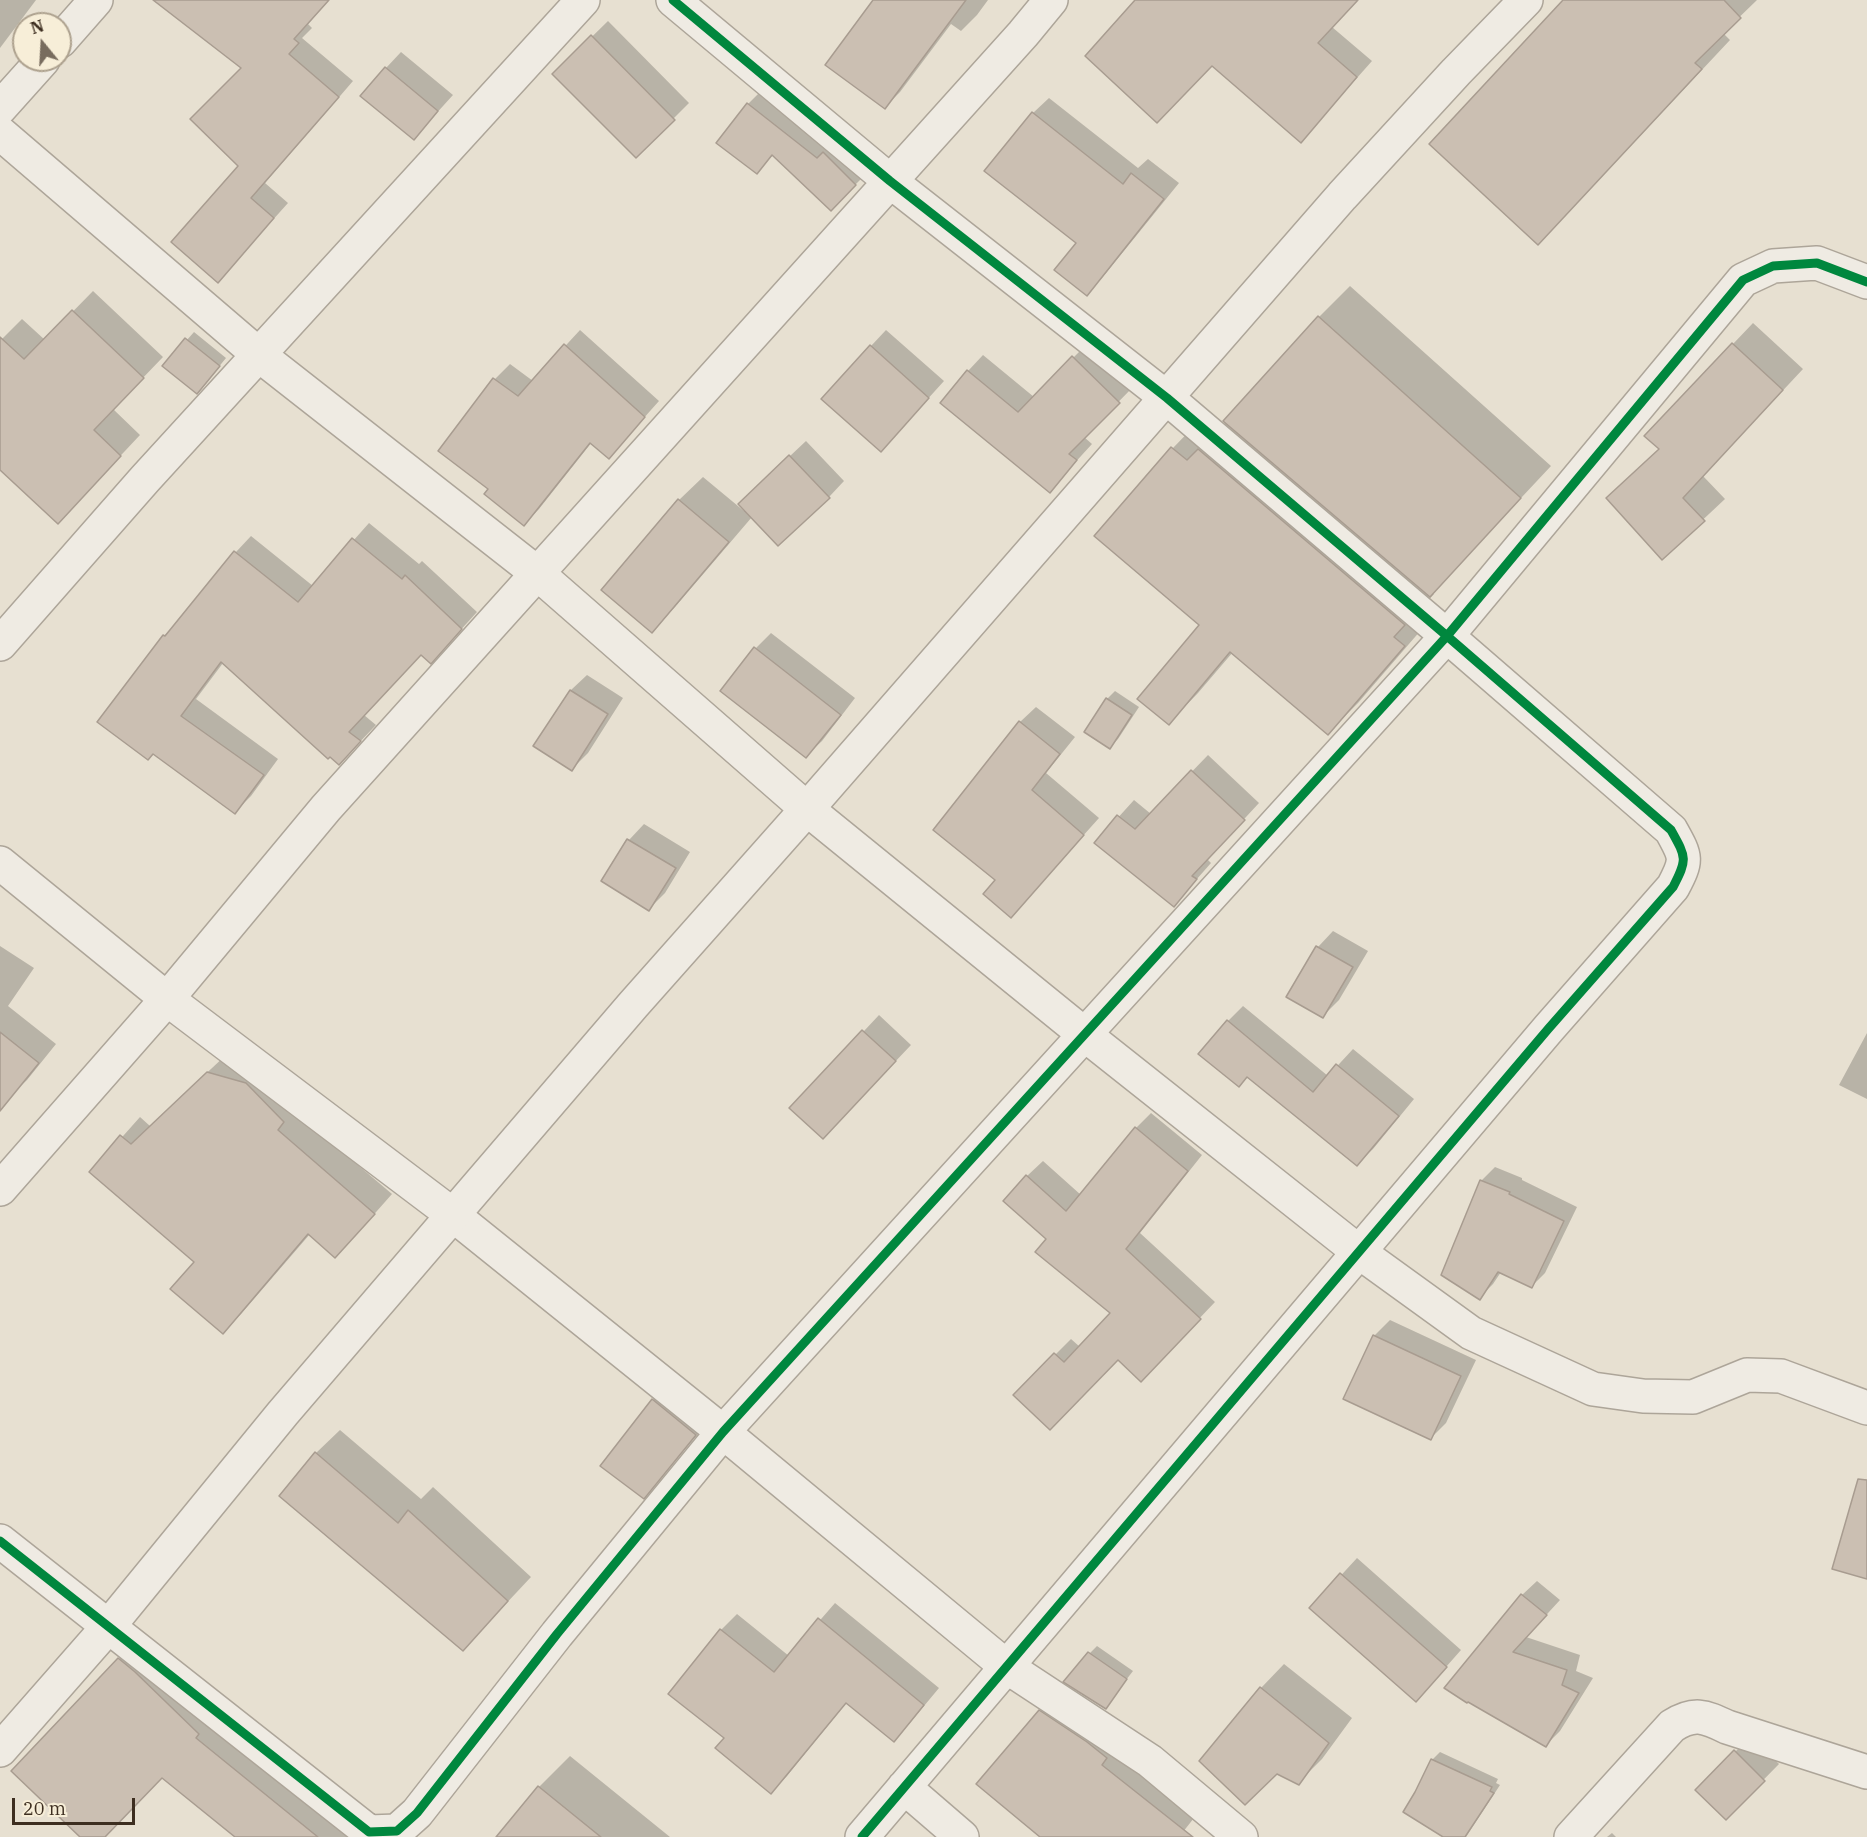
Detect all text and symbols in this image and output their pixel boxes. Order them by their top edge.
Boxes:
north arrow [12,12,72,72]
text: N [28,15,46,38]
scale bar [15,1786,138,1824]
text: 20 m [23,1797,66,1820]

